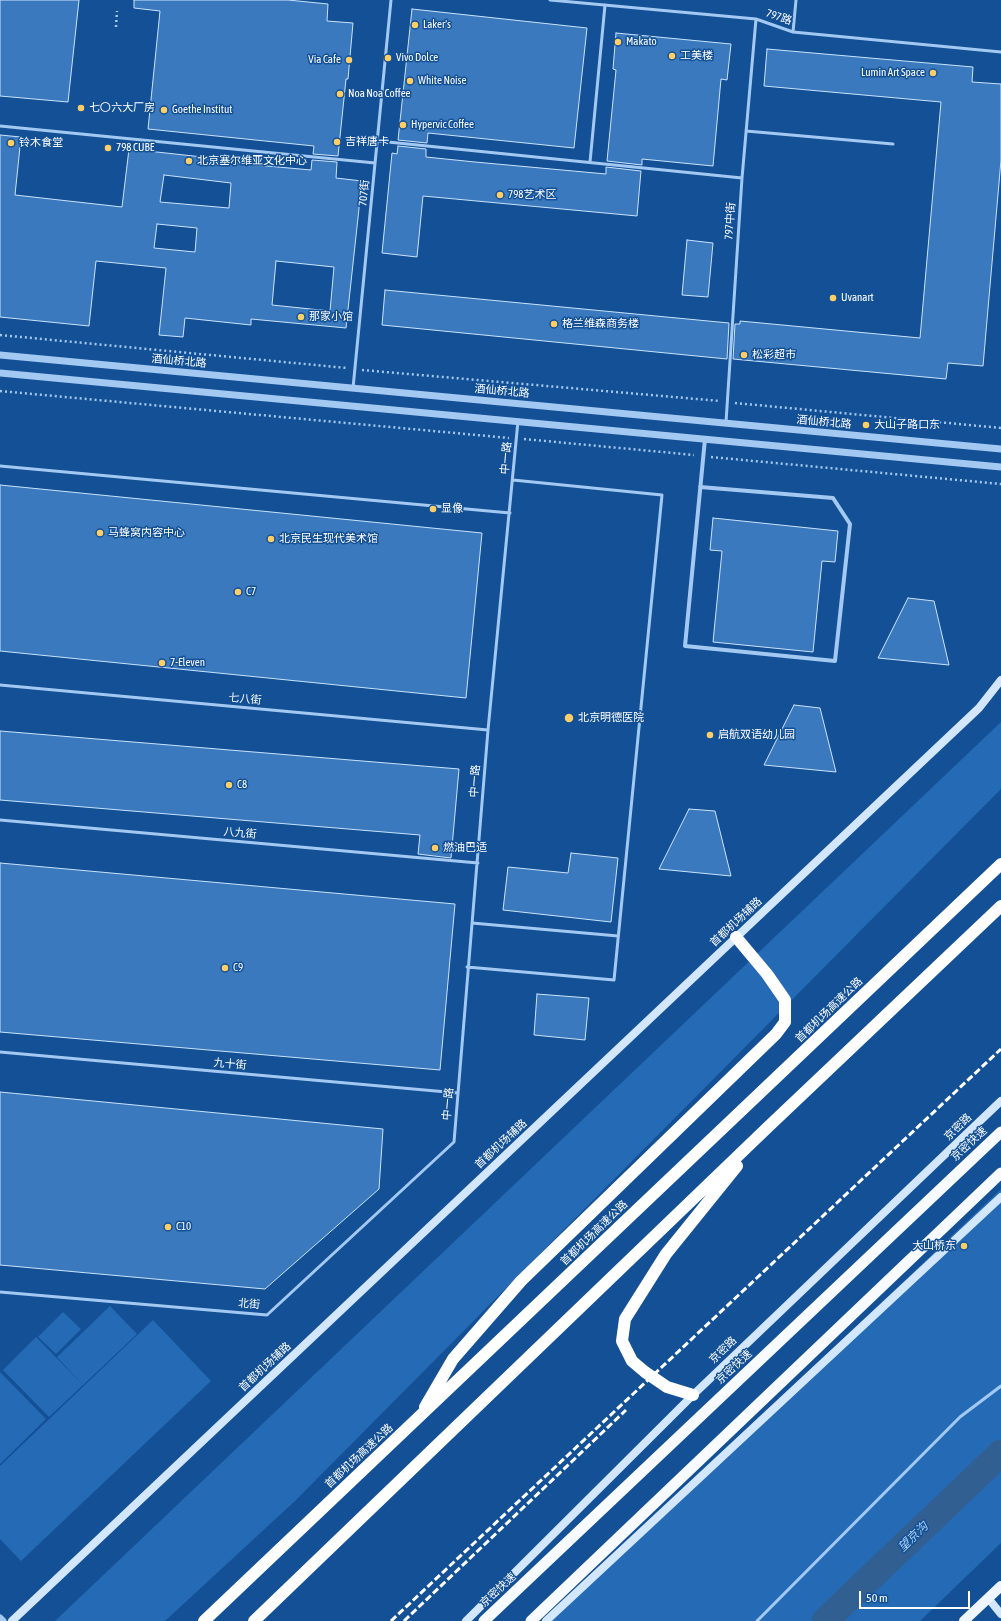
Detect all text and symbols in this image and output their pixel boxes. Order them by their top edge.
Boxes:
street label: 797路 [764,6,794,28]
place label: Laker's [423,18,451,32]
marker: Laker's [410,20,420,30]
place label: Makato [626,35,657,49]
marker: Makato [613,37,623,47]
place label: 工美楼 [680,49,713,63]
place label: Vivo Dolce [396,51,438,65]
marker: 工美楼 [667,51,677,61]
place label: Via Cafe [308,53,341,67]
marker: Vivo Dolce [383,53,393,63]
marker: Via Cafe [344,55,354,65]
place label: Lumin Art Space [861,66,925,80]
marker: Lumin Art Space [928,68,938,78]
place label: White Noise [418,74,466,88]
marker: White Noise [405,76,415,86]
place label: Noa Noa Coffee [348,87,411,101]
marker: Noa Noa Coffee [335,89,345,99]
place label: 七〇六大厂房 [89,101,155,115]
marker: 七〇六大厂房 [76,103,86,113]
place label: Goethe Institut [172,103,232,117]
marker: Goethe Institut [159,105,169,115]
place label: Hypervic Coffee [411,118,474,132]
marker: Hypervic Coffee [398,120,408,130]
place label: 吉祥唐卡 [345,135,389,149]
place label: 铃木食堂 [19,136,63,150]
marker: 吉祥唐卡 [332,137,342,147]
marker: 铃木食堂 [6,138,16,148]
place label: 798 CUBE [116,141,154,155]
marker: 798 CUBE [103,143,113,153]
place label: 北京塞尔维亚文化中心 [197,154,307,168]
marker: 北京塞尔维亚文化中心 [184,156,194,166]
street label: 707街 [356,179,372,207]
place label: 798艺术区 [508,188,557,202]
marker: 798艺术区 [495,190,505,200]
street label: 797中街 [722,202,738,240]
place label: Uvanart [841,291,874,305]
marker: Uvanart [828,293,838,303]
place label: 那家小馆 [309,310,353,324]
marker: 那家小馆 [296,312,306,322]
place label: 格兰维森商务楼 [562,317,639,331]
marker: 格兰维森商务楼 [549,319,559,329]
place label: 松彩超市 [752,348,796,362]
marker: 松彩超市 [739,350,749,360]
street label: 酒仙桥北路 [151,352,207,370]
street label: 酒仙桥北路 [474,382,530,400]
street label: 酒仙桥北路 [796,413,852,431]
place label: 大山子路口东 [874,418,940,432]
marker: 大山子路口东 [861,420,871,430]
street label: 中一路 [498,441,514,475]
place label: 显像 [441,502,463,516]
marker: 显像 [428,504,438,514]
place label: 马蜂窝内容中心 [108,526,185,540]
marker: 马蜂窝内容中心 [95,528,105,538]
place label: 北京民生现代美术馆 [279,532,378,546]
marker: 北京民生现代美术馆 [266,534,276,544]
place label: C7 [246,585,256,599]
marker: C7 [233,587,243,597]
place label: 7-Eleven [170,656,205,670]
marker: 7-Eleven [157,658,167,668]
street label: 七八街 [228,691,262,707]
place label: 北京明德医院 [578,711,644,725]
marker: 北京明德医院 [563,712,575,724]
place label: 启航双语幼儿园 [718,728,795,742]
marker: 启航双语幼儿园 [705,730,715,740]
street label: 中一路 [467,764,483,798]
place label: C8 [237,778,247,792]
marker: C8 [224,780,234,790]
street label: 八九街 [223,825,257,841]
place label: 燃油巴适 [443,841,487,855]
marker: 燃油巴适 [430,843,440,853]
street label: 首都机场辅路 [707,895,765,949]
place label: C9 [233,961,243,975]
marker: C9 [220,963,230,973]
street label: 首都机场高速公路 [793,975,865,1045]
street label: 九十街 [213,1056,247,1072]
street label: 中一路 [440,1087,456,1121]
street label: 京密路 [942,1111,974,1143]
street label: 首都机场辅路 [472,1117,530,1171]
street label: 京密快速 [948,1124,990,1164]
street label: 首都机场高速公路 [558,1198,630,1268]
place label: C10 [176,1220,191,1234]
marker: C10 [163,1222,173,1232]
place label: 大山桥东 [912,1239,956,1253]
marker: 大山桥东 [959,1241,969,1251]
street label: 北街 [237,1296,261,1312]
street label: 京密路 [707,1334,739,1366]
street label: 首都机场辅路 [236,1340,294,1394]
street label: 京密快速 [713,1347,755,1387]
street label: 首都机场高速公路 [322,1421,396,1491]
water label: 望京沟 [895,1519,931,1555]
street label: 京密快速 [477,1570,519,1610]
scale bar [861,1583,972,1609]
text: 50 m [866,1591,888,1605]

